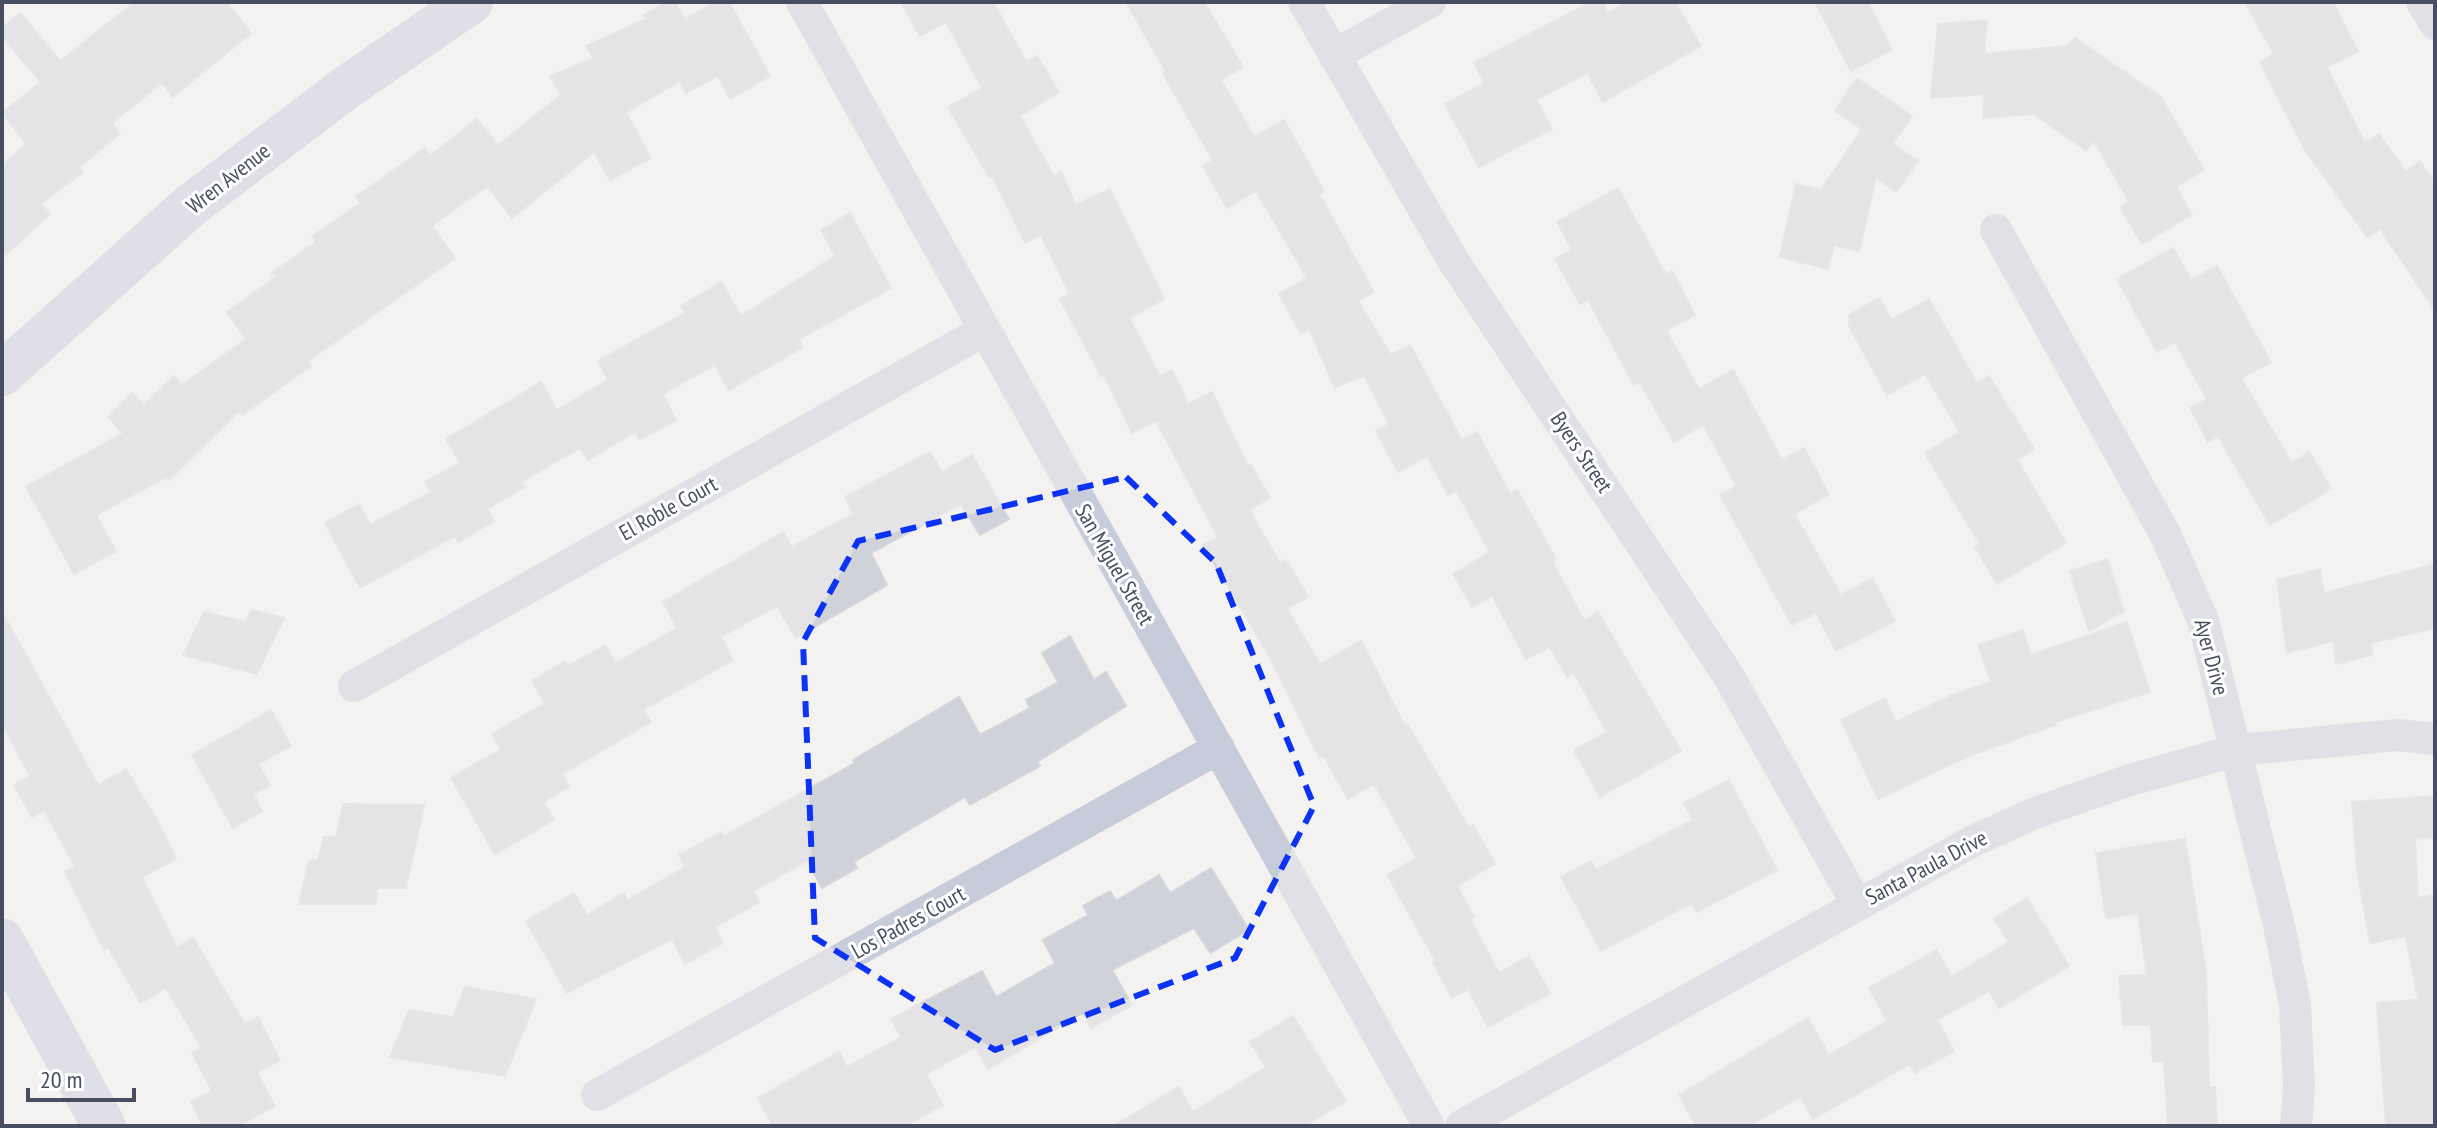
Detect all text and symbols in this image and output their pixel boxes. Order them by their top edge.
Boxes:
street label: Wren Avenue [181,137,275,219]
street label: Byers Street [1545,406,1619,498]
street label: El Roble Court [614,470,722,546]
street label: San Miguel Street [1069,499,1161,629]
street label: Ayer Drive [2188,616,2236,698]
street label: Santa Paula Drive [1860,823,1992,911]
street label: Los Padres Court [846,879,970,965]
scale bar [28,1052,134,1102]
text: 20 m [40,1064,82,1095]

